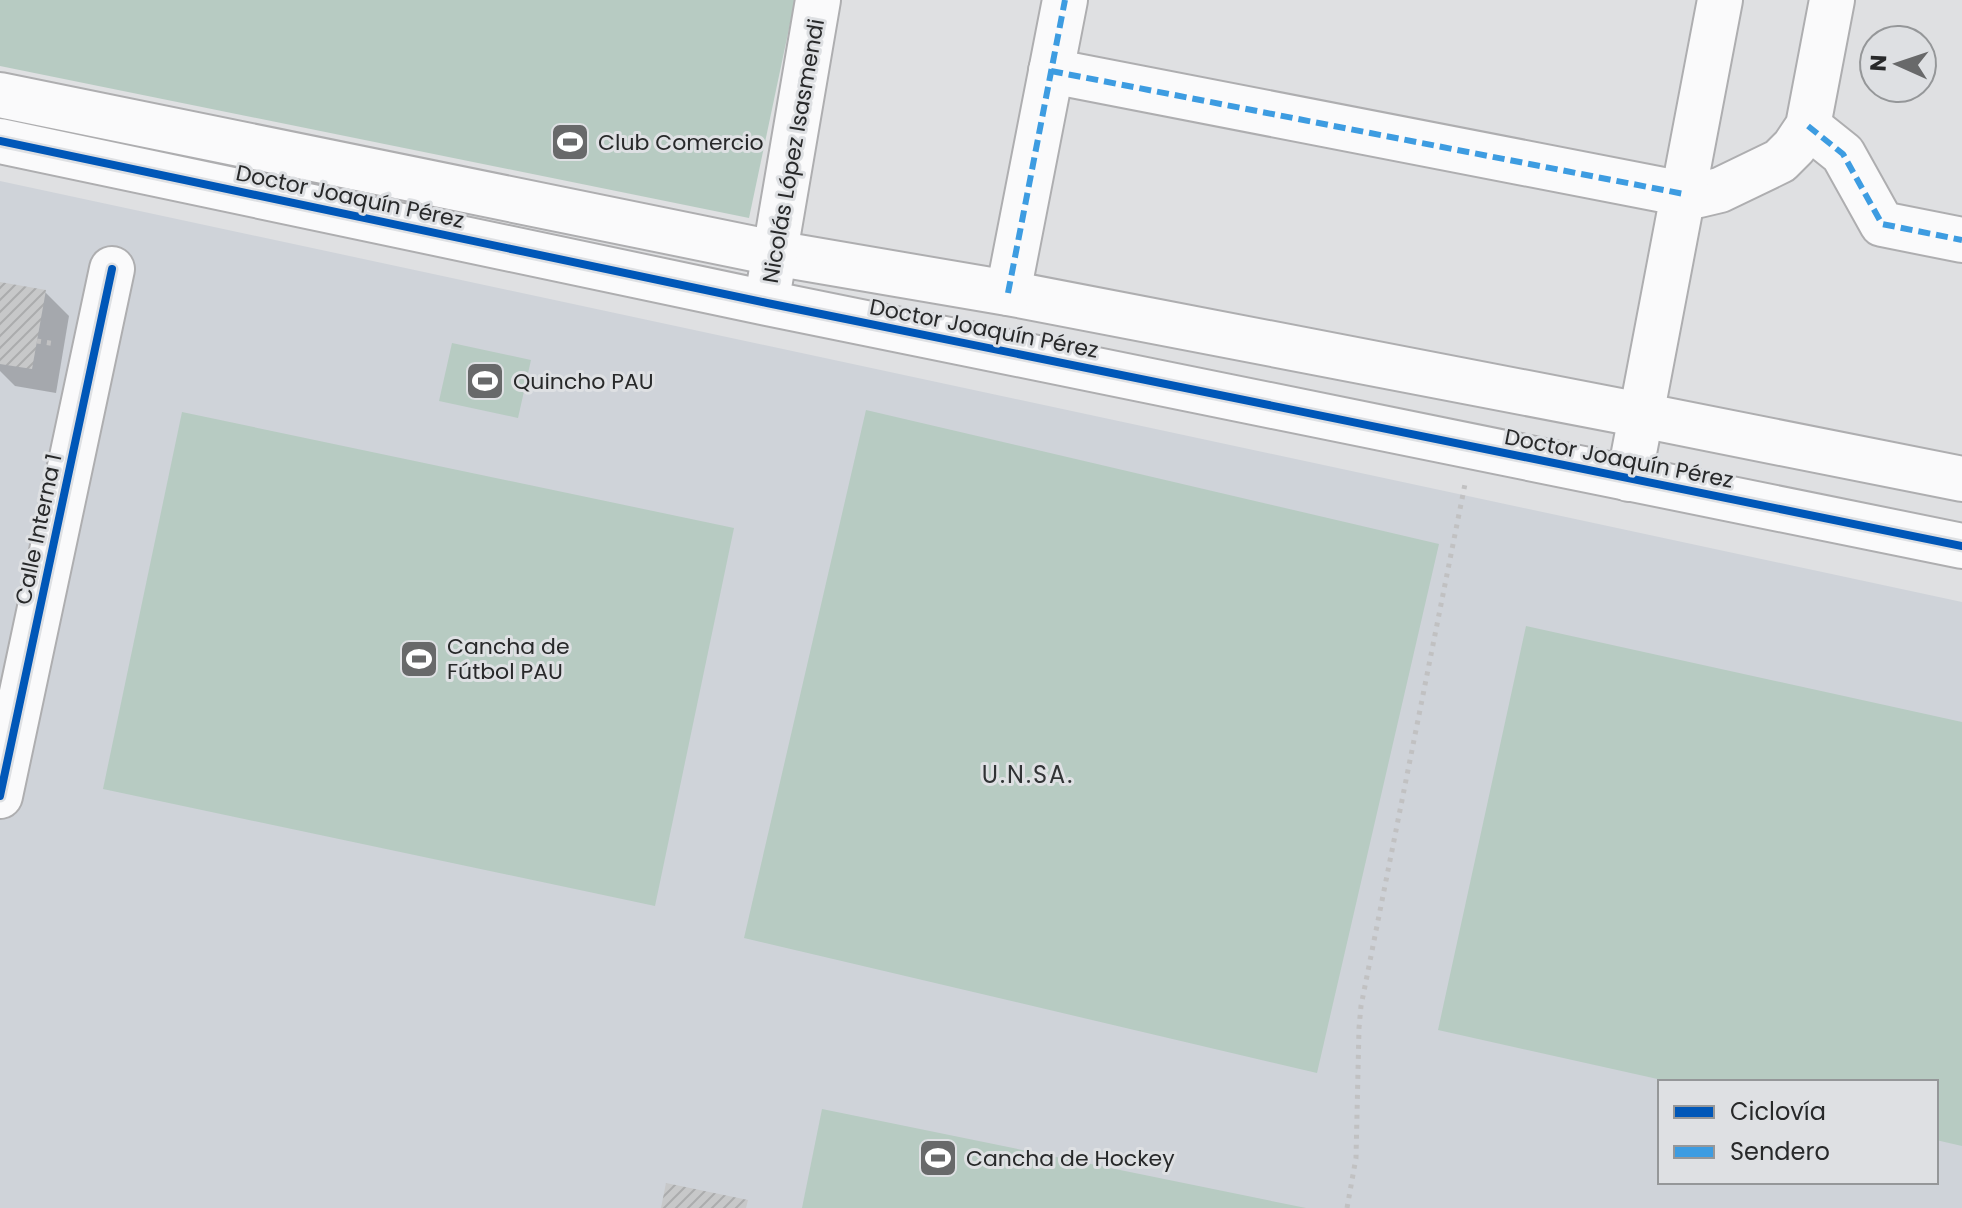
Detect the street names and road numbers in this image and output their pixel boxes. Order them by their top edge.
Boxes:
street label: Nicolás López Isasmendi [755,17,832,286]
street label: Doctor Joaquín Pérez [233,157,467,236]
street label: Doctor Joaquín Pérez [867,291,1101,366]
street label: Doctor Joaquín Pérez [1502,421,1736,496]
street label: Calle Interna 1 [7,451,70,607]

